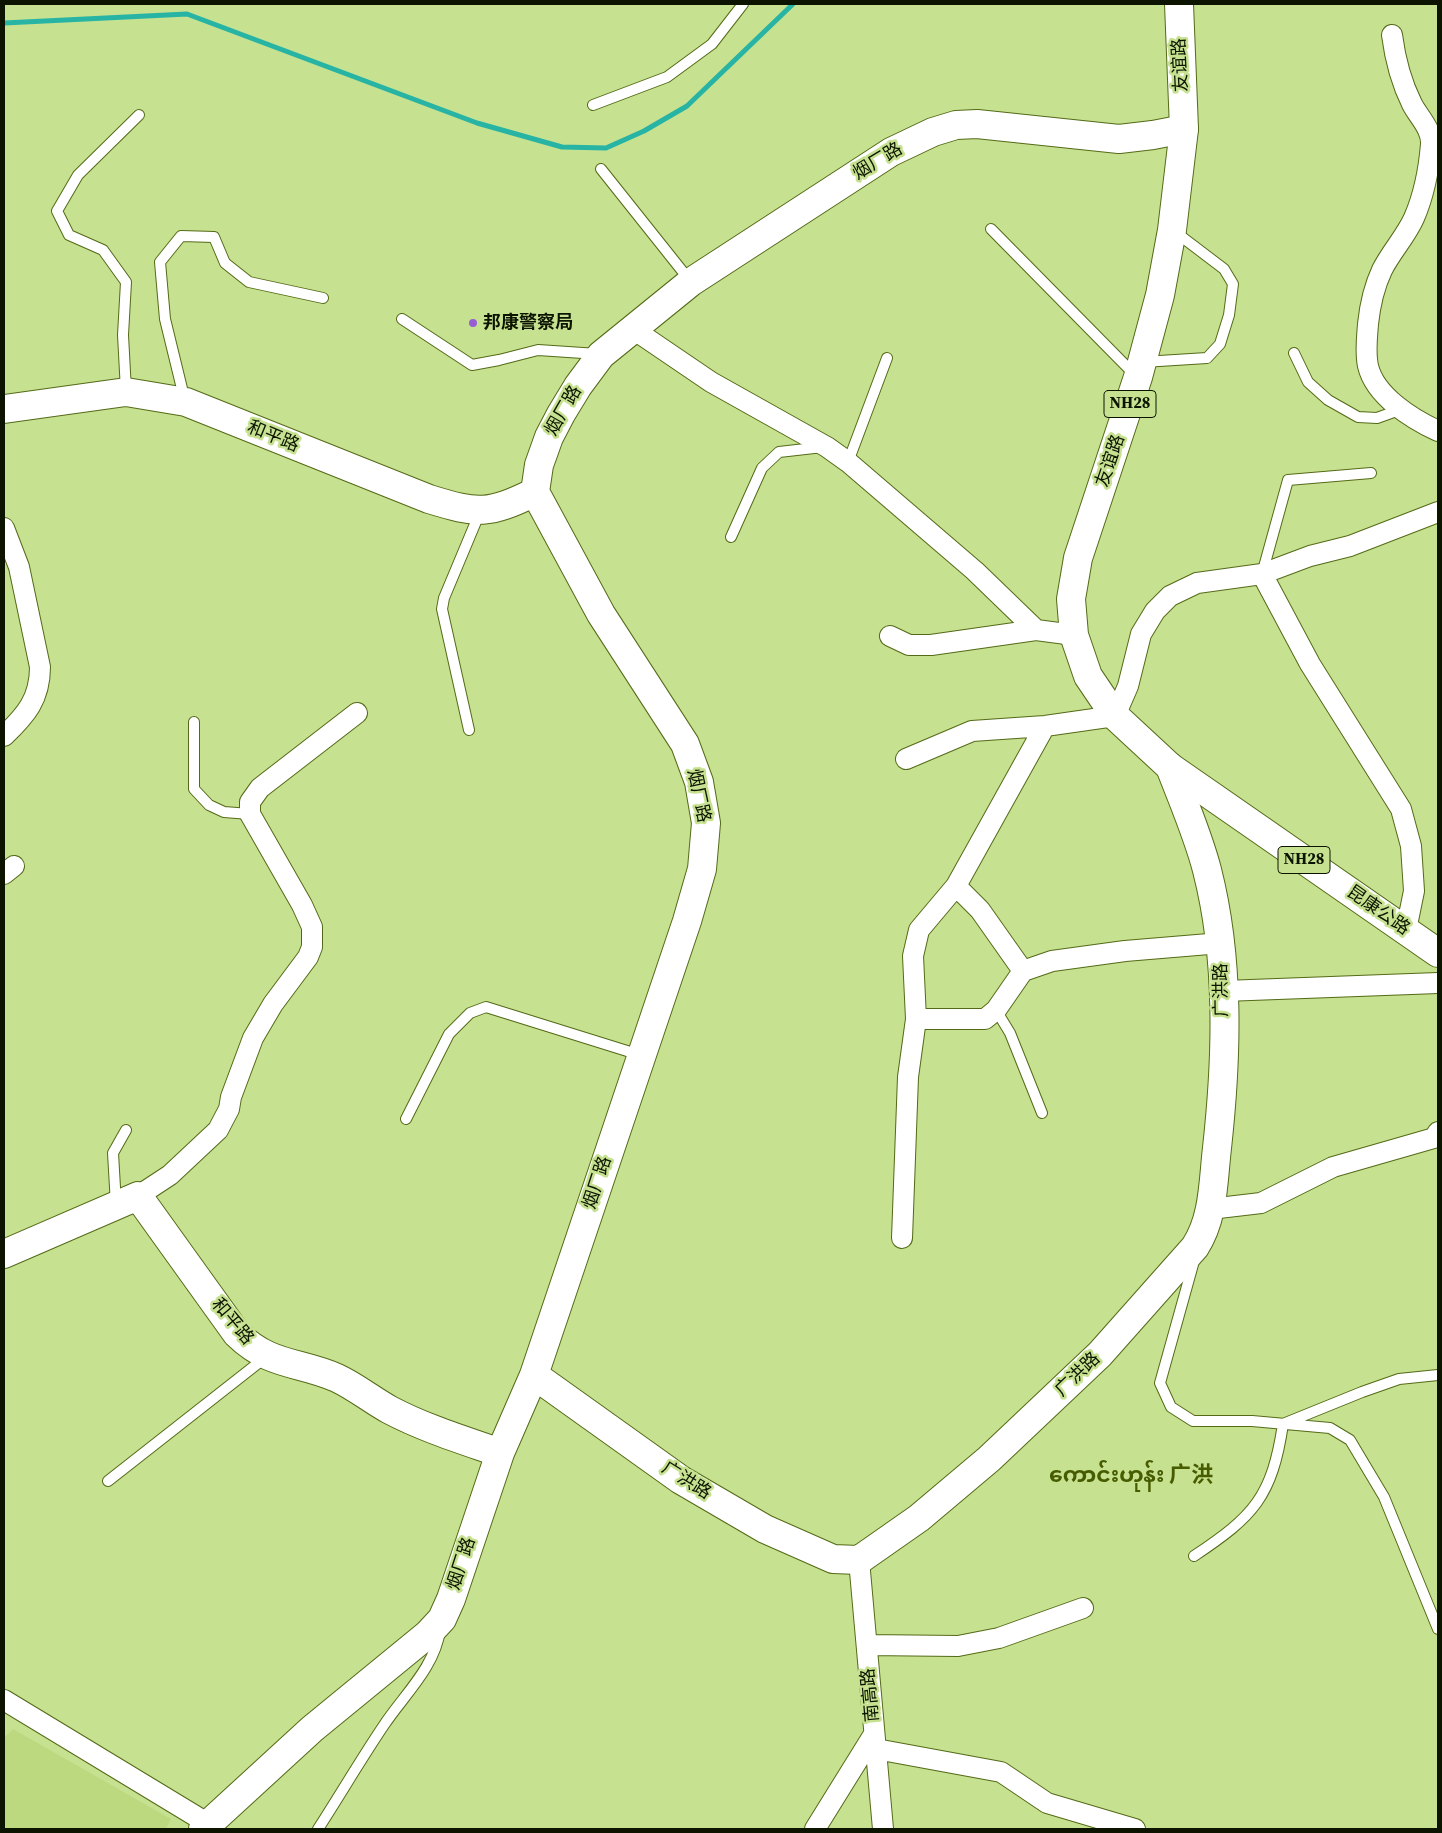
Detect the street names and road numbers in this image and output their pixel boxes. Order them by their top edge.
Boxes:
street label: 友谊路 [1169,37,1193,93]
street label: 烟厂路 [849,139,907,185]
street label: 烟厂路 [541,382,587,440]
road number: NH28 [1104,390,1156,418]
street label: 和平路 [244,417,302,457]
street label: 友谊路 [1092,432,1130,490]
street label: 烟厂路 [682,767,714,825]
road number: NH28 [1278,846,1330,874]
street label: 昆康公路 [1342,882,1414,940]
street label: 广洪路 [1211,963,1233,1017]
street label: 烟厂路 [579,1154,617,1212]
street label: 和平路 [206,1294,258,1350]
street label: 广洪路 [1051,1348,1105,1402]
street label: 广洪路 [657,1458,715,1504]
street label: 烟厂路 [443,1535,481,1593]
street label: 南高路 [858,1667,884,1723]

